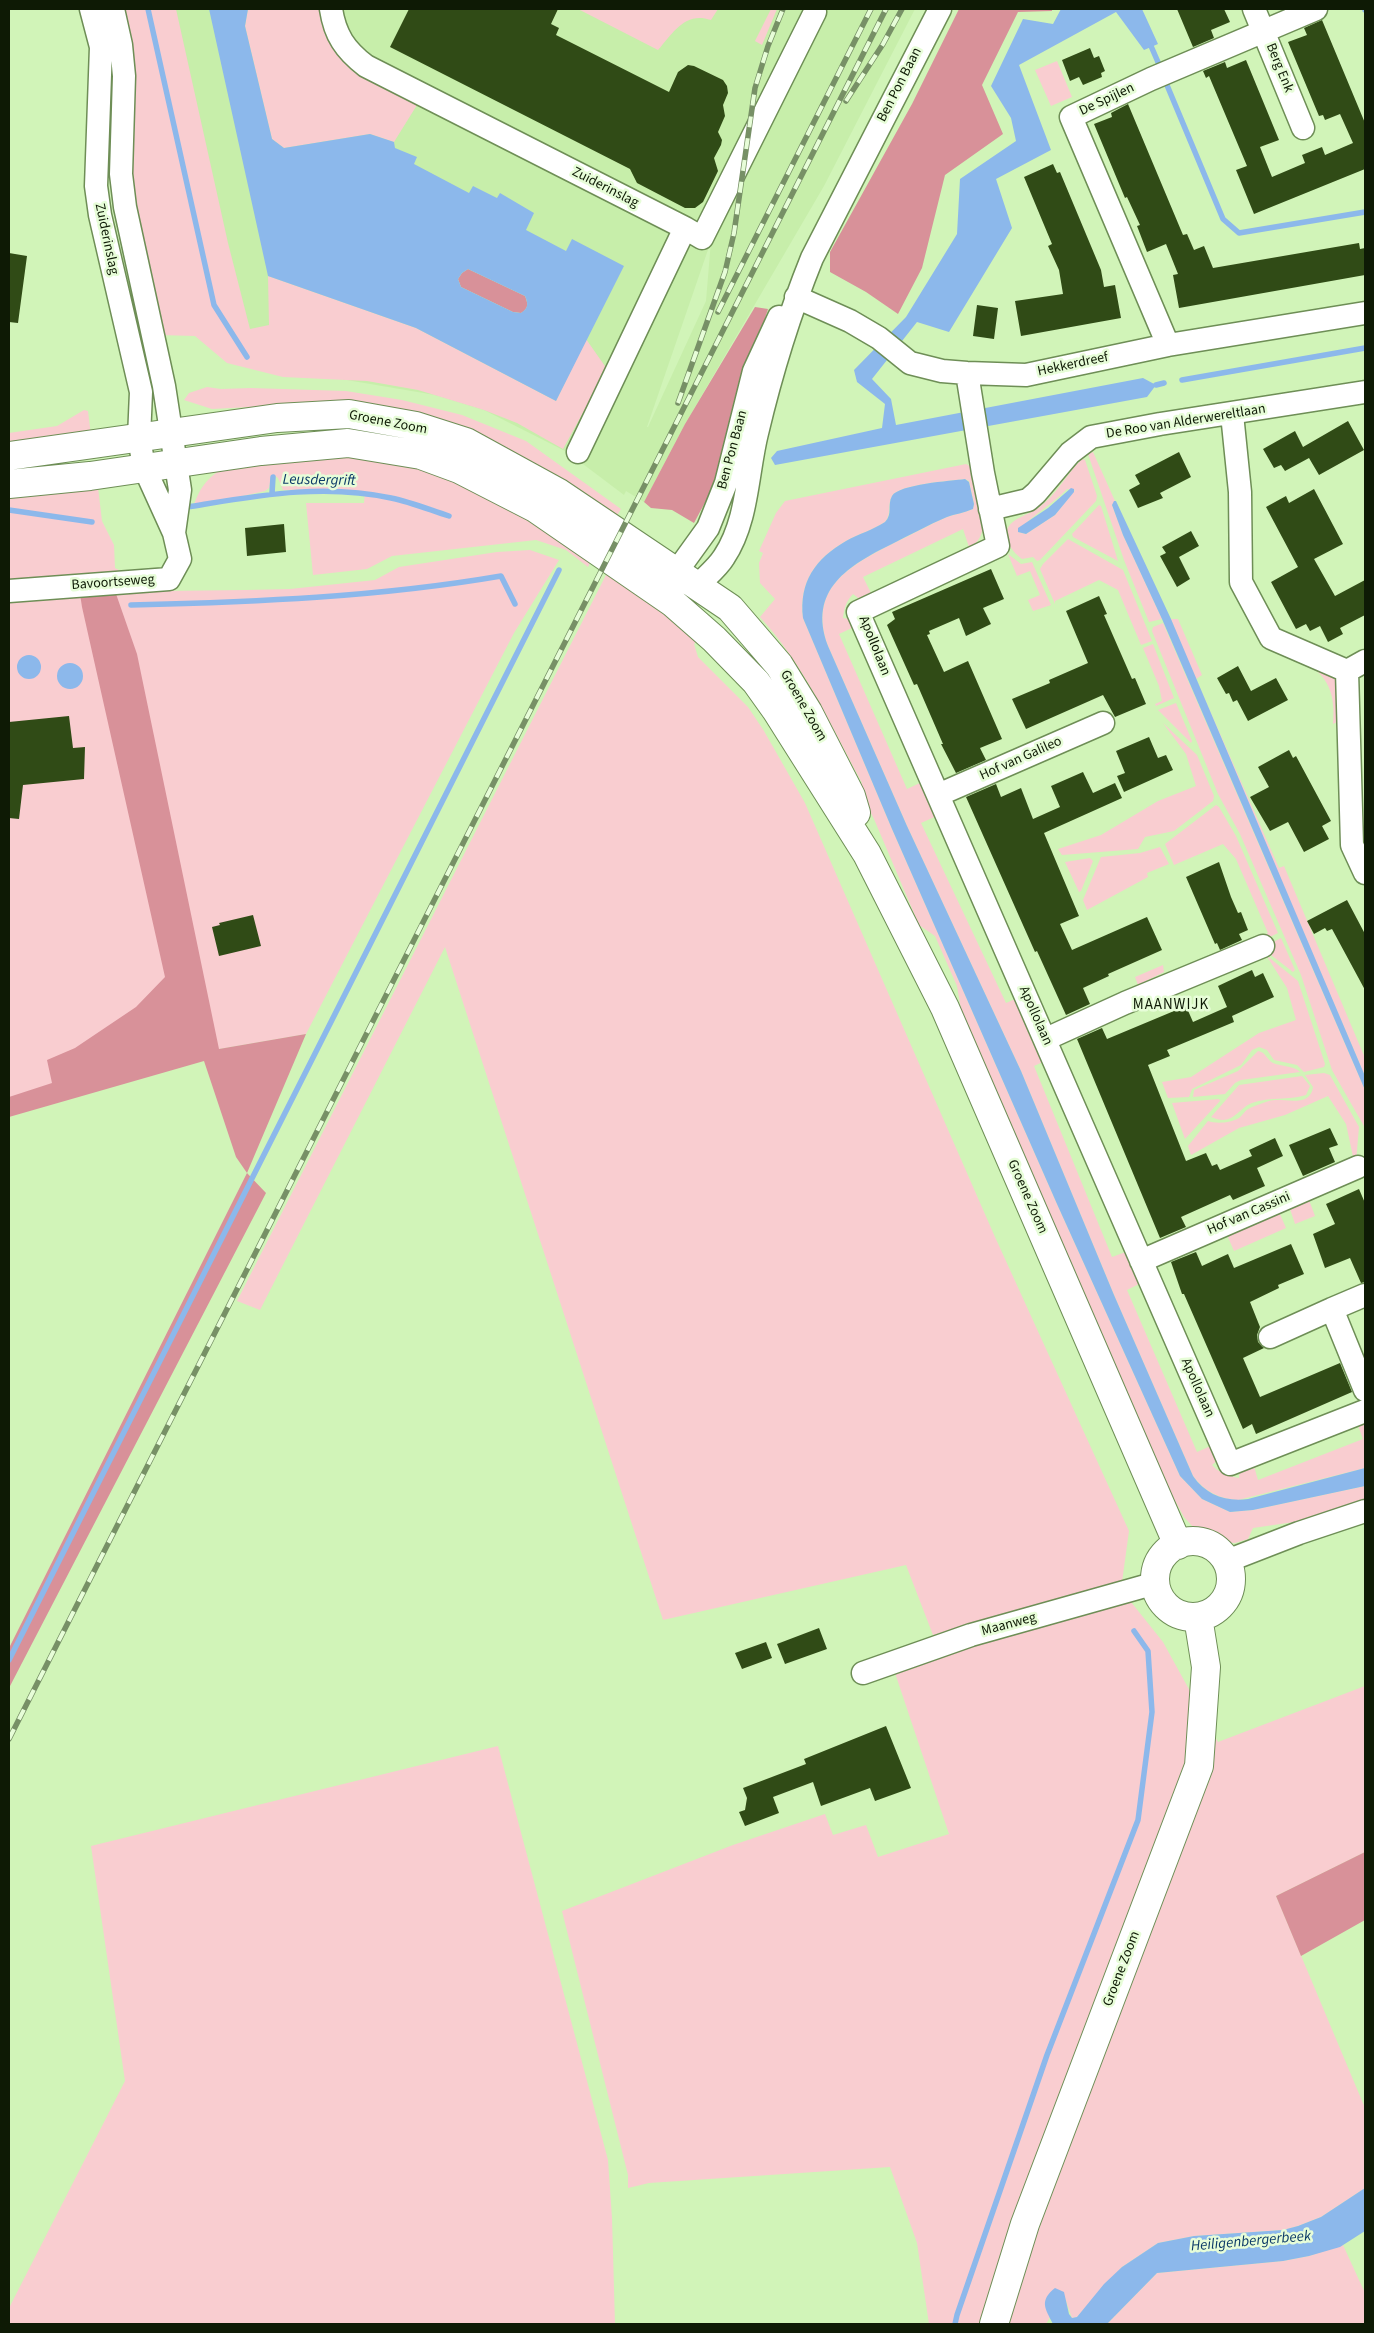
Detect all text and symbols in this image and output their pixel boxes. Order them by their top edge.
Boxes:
street label: Berg Enk [1262,41,1296,95]
street label: Ben Pon Baan [874,45,926,125]
street label: De Spijlen [1077,80,1137,120]
street label: Zuiderinslag [569,164,641,212]
street label: Zuiderinslag [90,202,122,276]
street label: Hekkerdreef [1036,349,1110,381]
street label: De Roo van Alderwereltlaan [1105,401,1267,443]
street label: Groene Zoom [347,407,429,439]
street label: Ben Pon Baan [714,409,752,491]
water label: Leusdergrift [282,471,356,491]
street label: Bavoortseweg [71,572,155,594]
street label: Apollolaan [854,614,894,678]
street label: Groene Zoom [776,667,830,745]
street label: Hof van Galileo [977,733,1065,785]
street label: Apollolaan [1015,984,1055,1048]
district label: MAANWIJK [1132,997,1210,1015]
street label: Groene Zoom [1003,1157,1051,1237]
street label: Hof van Cassini [1205,1189,1293,1239]
street label: Apollolaan [1177,1356,1217,1420]
street label: Maanweg [980,1610,1038,1640]
street label: Groene Zoom [1100,1929,1144,2009]
water label: Heiligenbergerbeek [1190,2228,1312,2256]

